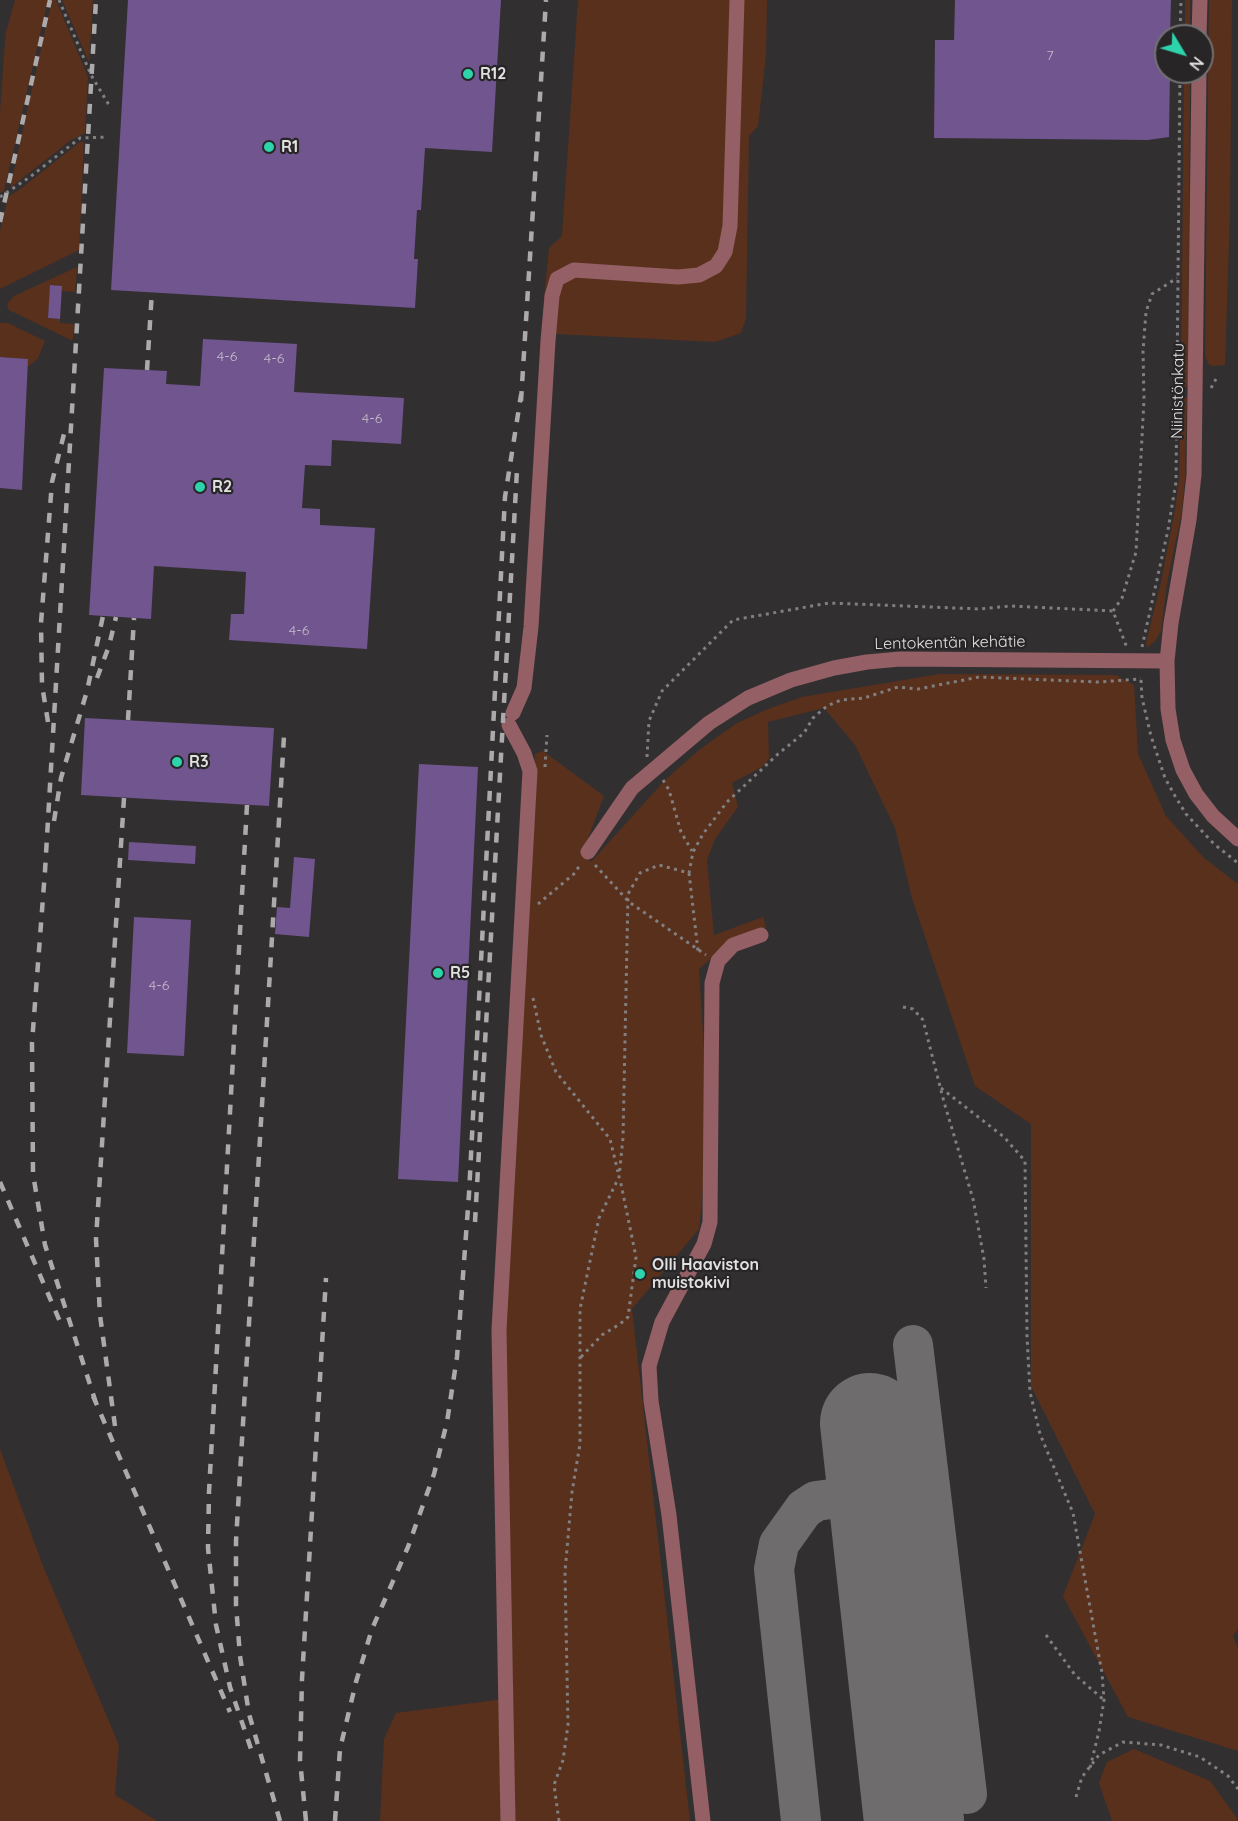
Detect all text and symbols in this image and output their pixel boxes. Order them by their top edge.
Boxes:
north arrow [1154,24,1214,84]
house number: 7 [1046,48,1054,64]
text: N [1185,53,1208,75]
place label: R12 [480,64,506,84]
marker: R12 [461,67,475,81]
place label: R1 [281,137,298,157]
marker: R1 [262,140,276,154]
street label: Niinistönkatu [1168,343,1188,439]
house number: 4-6 [217,349,237,365]
house number: 4-6 [264,351,284,367]
house number: 4-6 [362,411,382,427]
place label: R2 [212,477,232,497]
marker: R2 [193,480,207,494]
house number: 4-6 [289,623,309,639]
street label: Lentokentän kehätie [874,632,1026,654]
place label: R3 [189,752,209,772]
marker: R3 [170,755,184,769]
place label: R5 [450,963,470,983]
marker: R5 [431,966,445,980]
house number: 4-6 [149,978,169,994]
place label: Olli Haaviston muistokivi [652,1255,759,1293]
marker: Olli Haaviston muistokivi [633,1267,647,1281]

